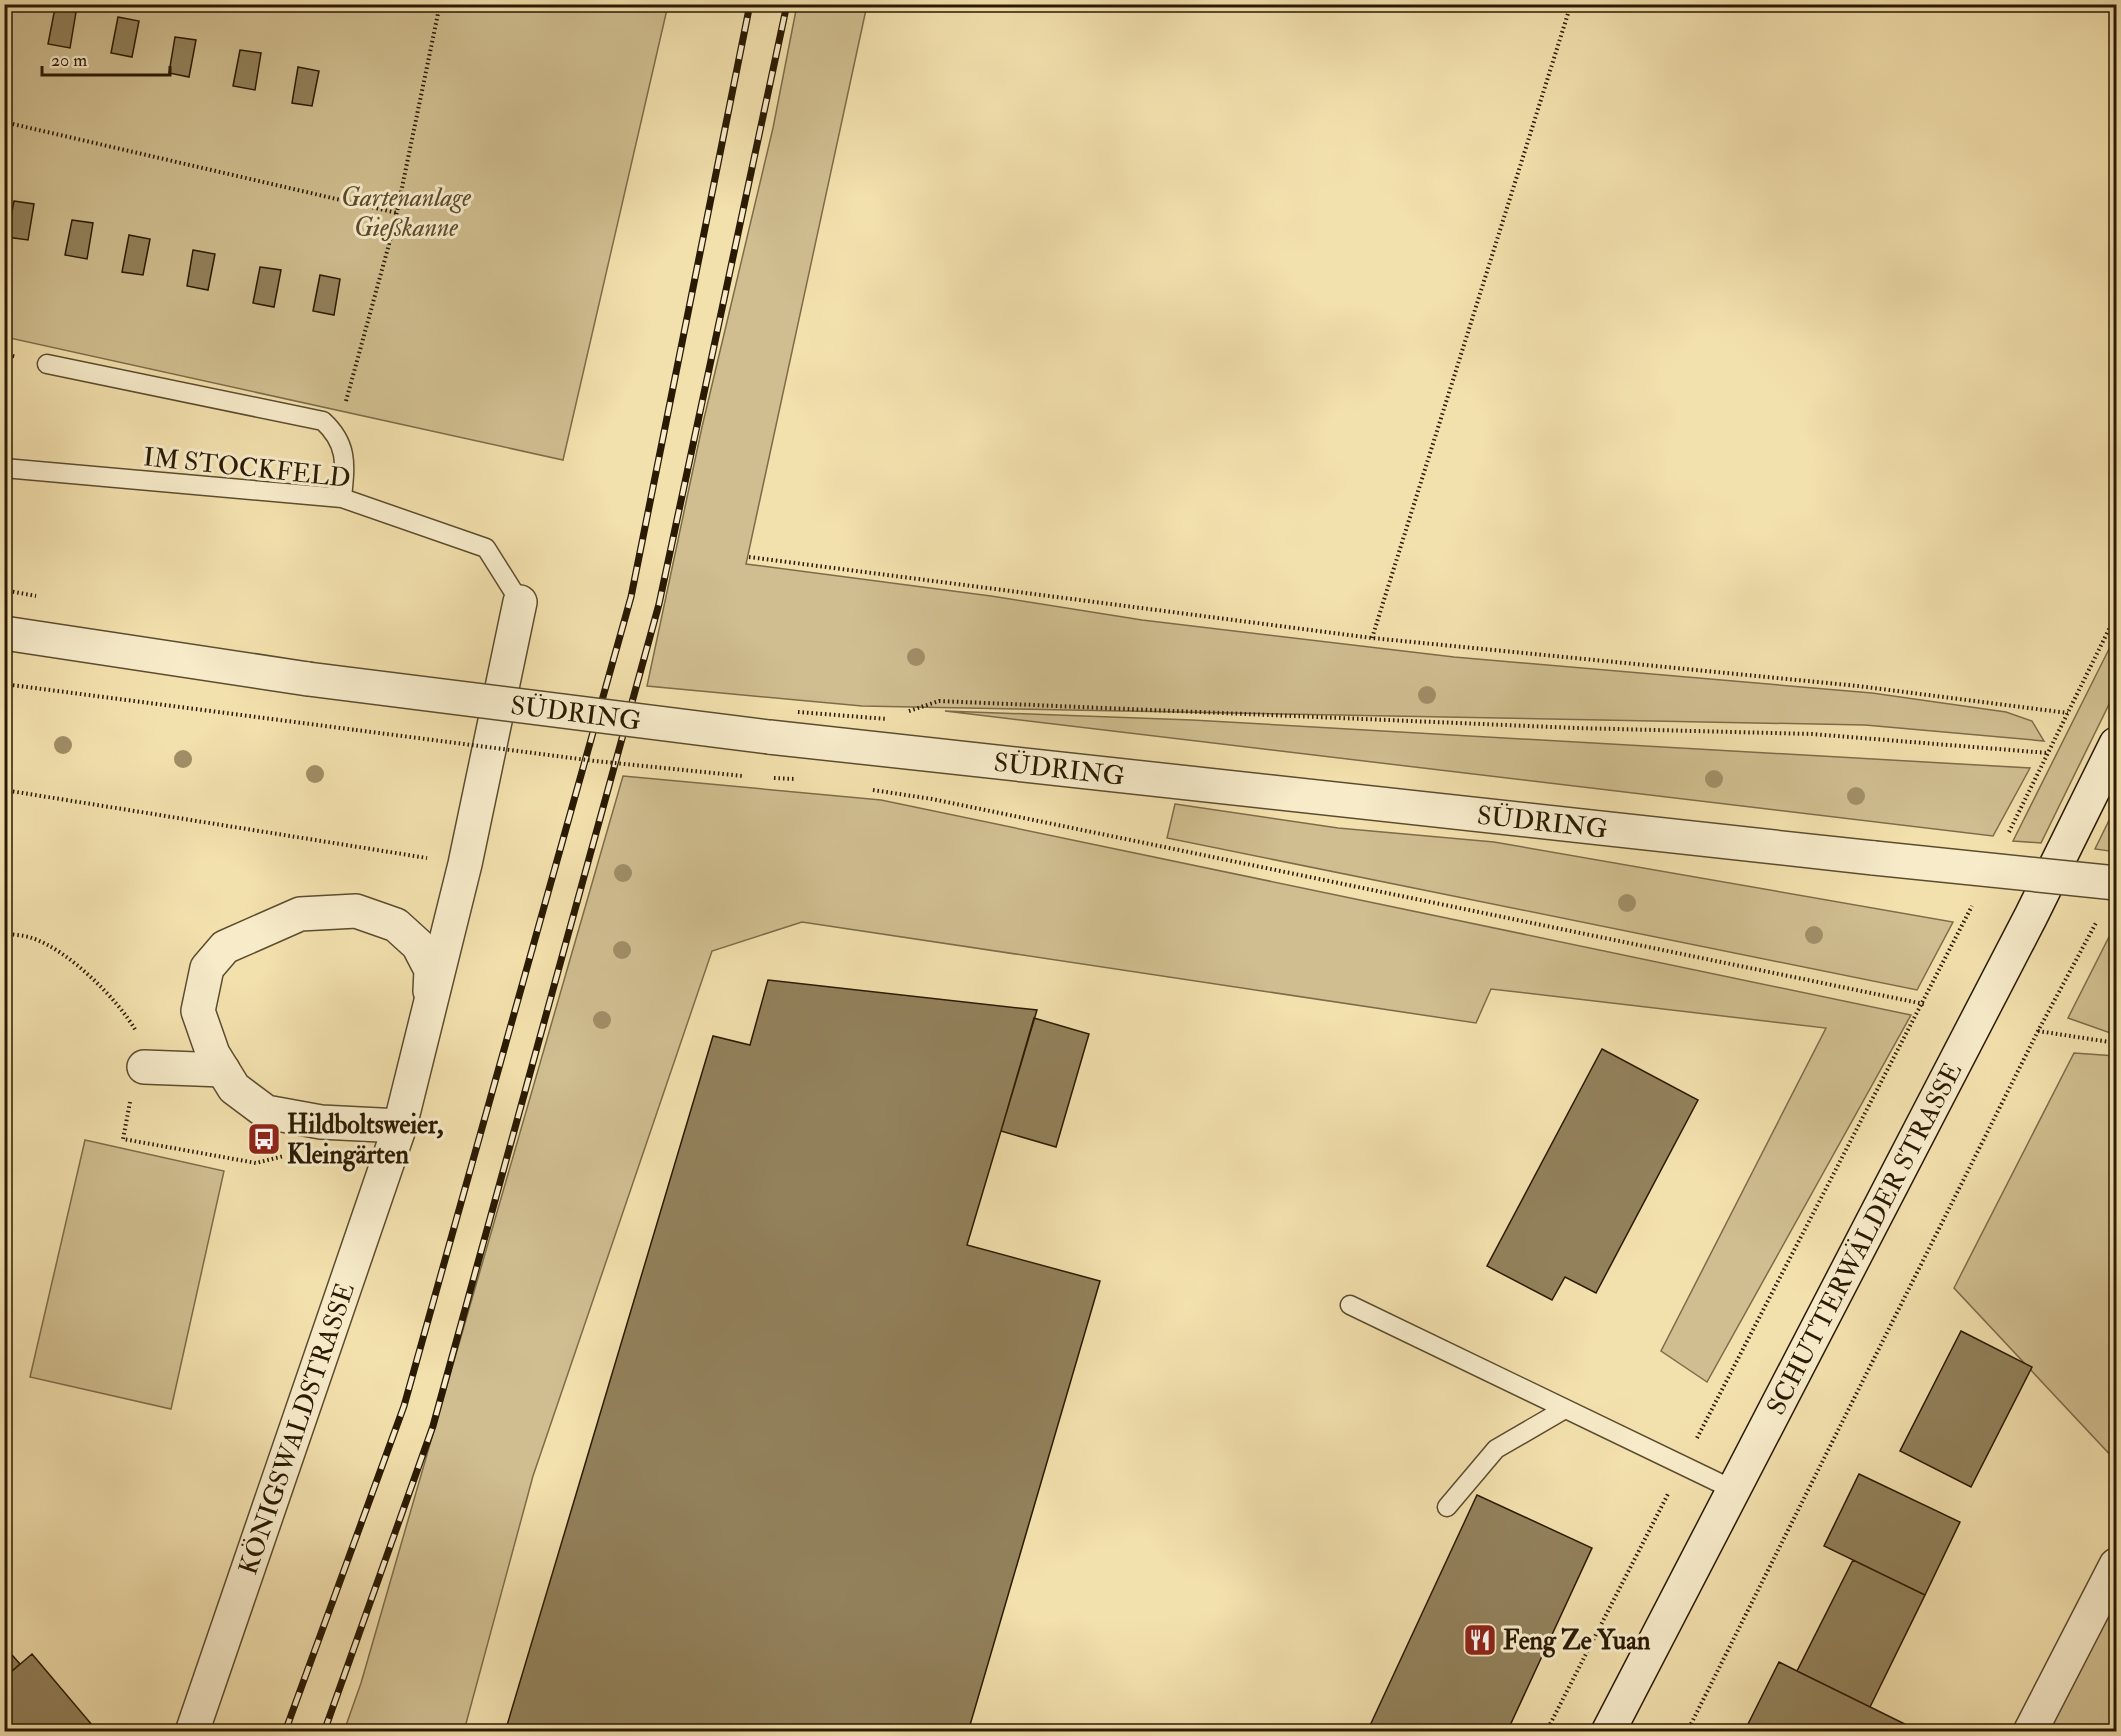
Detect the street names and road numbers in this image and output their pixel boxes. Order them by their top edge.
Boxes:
street label: IM STOCKFELD [142,441,352,495]
street label: SÜDRING [509,690,643,738]
street label: SÜDRING [992,747,1126,793]
street label: SÜDRING [1475,800,1609,846]
street label: SCHUTTERWÄLDER STRASSE [1760,1057,1969,1420]
street label: KÖNIGSWALDSTRASSE [232,1279,362,1579]

